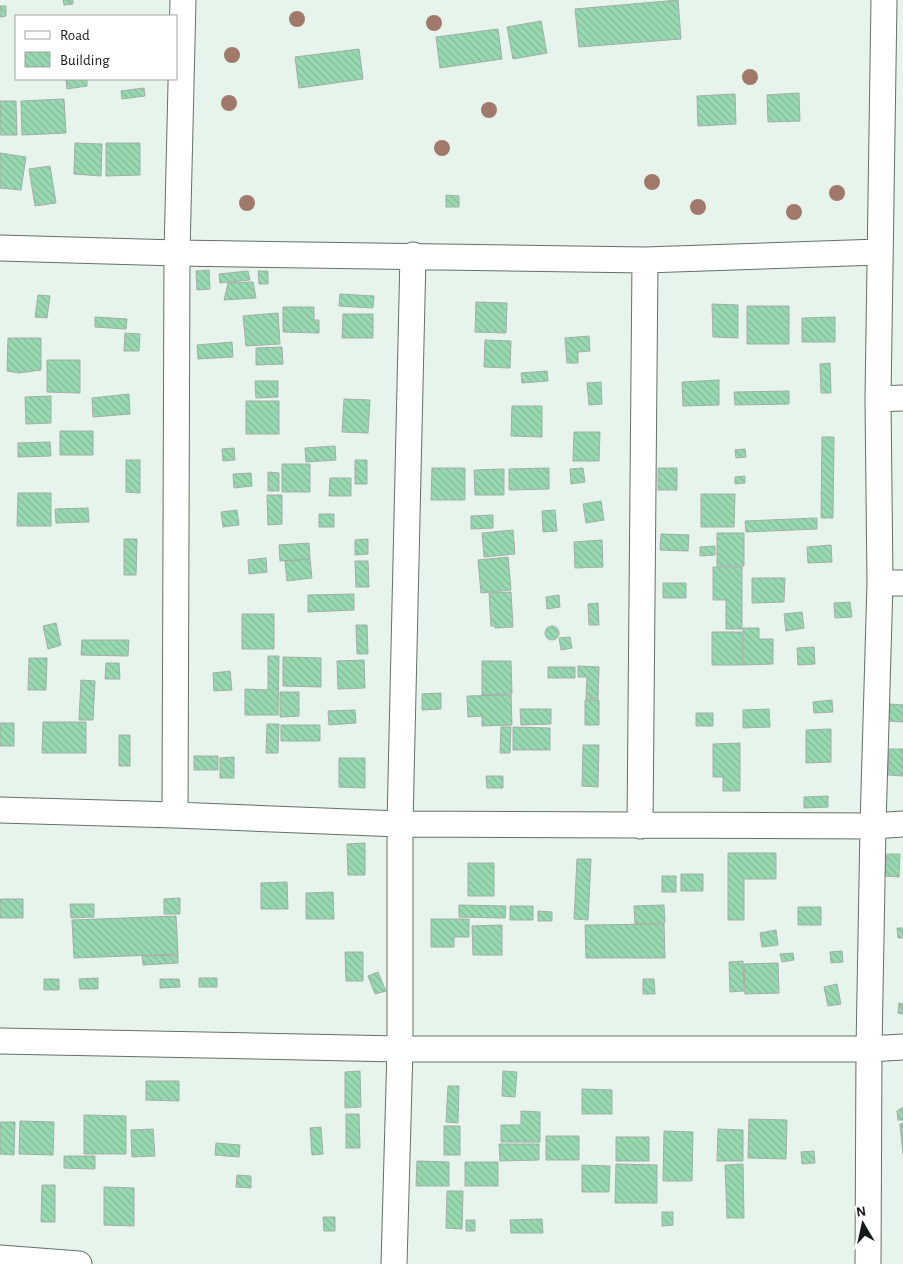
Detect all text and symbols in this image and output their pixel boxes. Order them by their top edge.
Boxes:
legend [15,15,178,80]
text: Road [60,28,90,43]
text: Building [60,53,110,68]
north arrow [838,1199,888,1249]
text: N [855,1204,867,1220]

